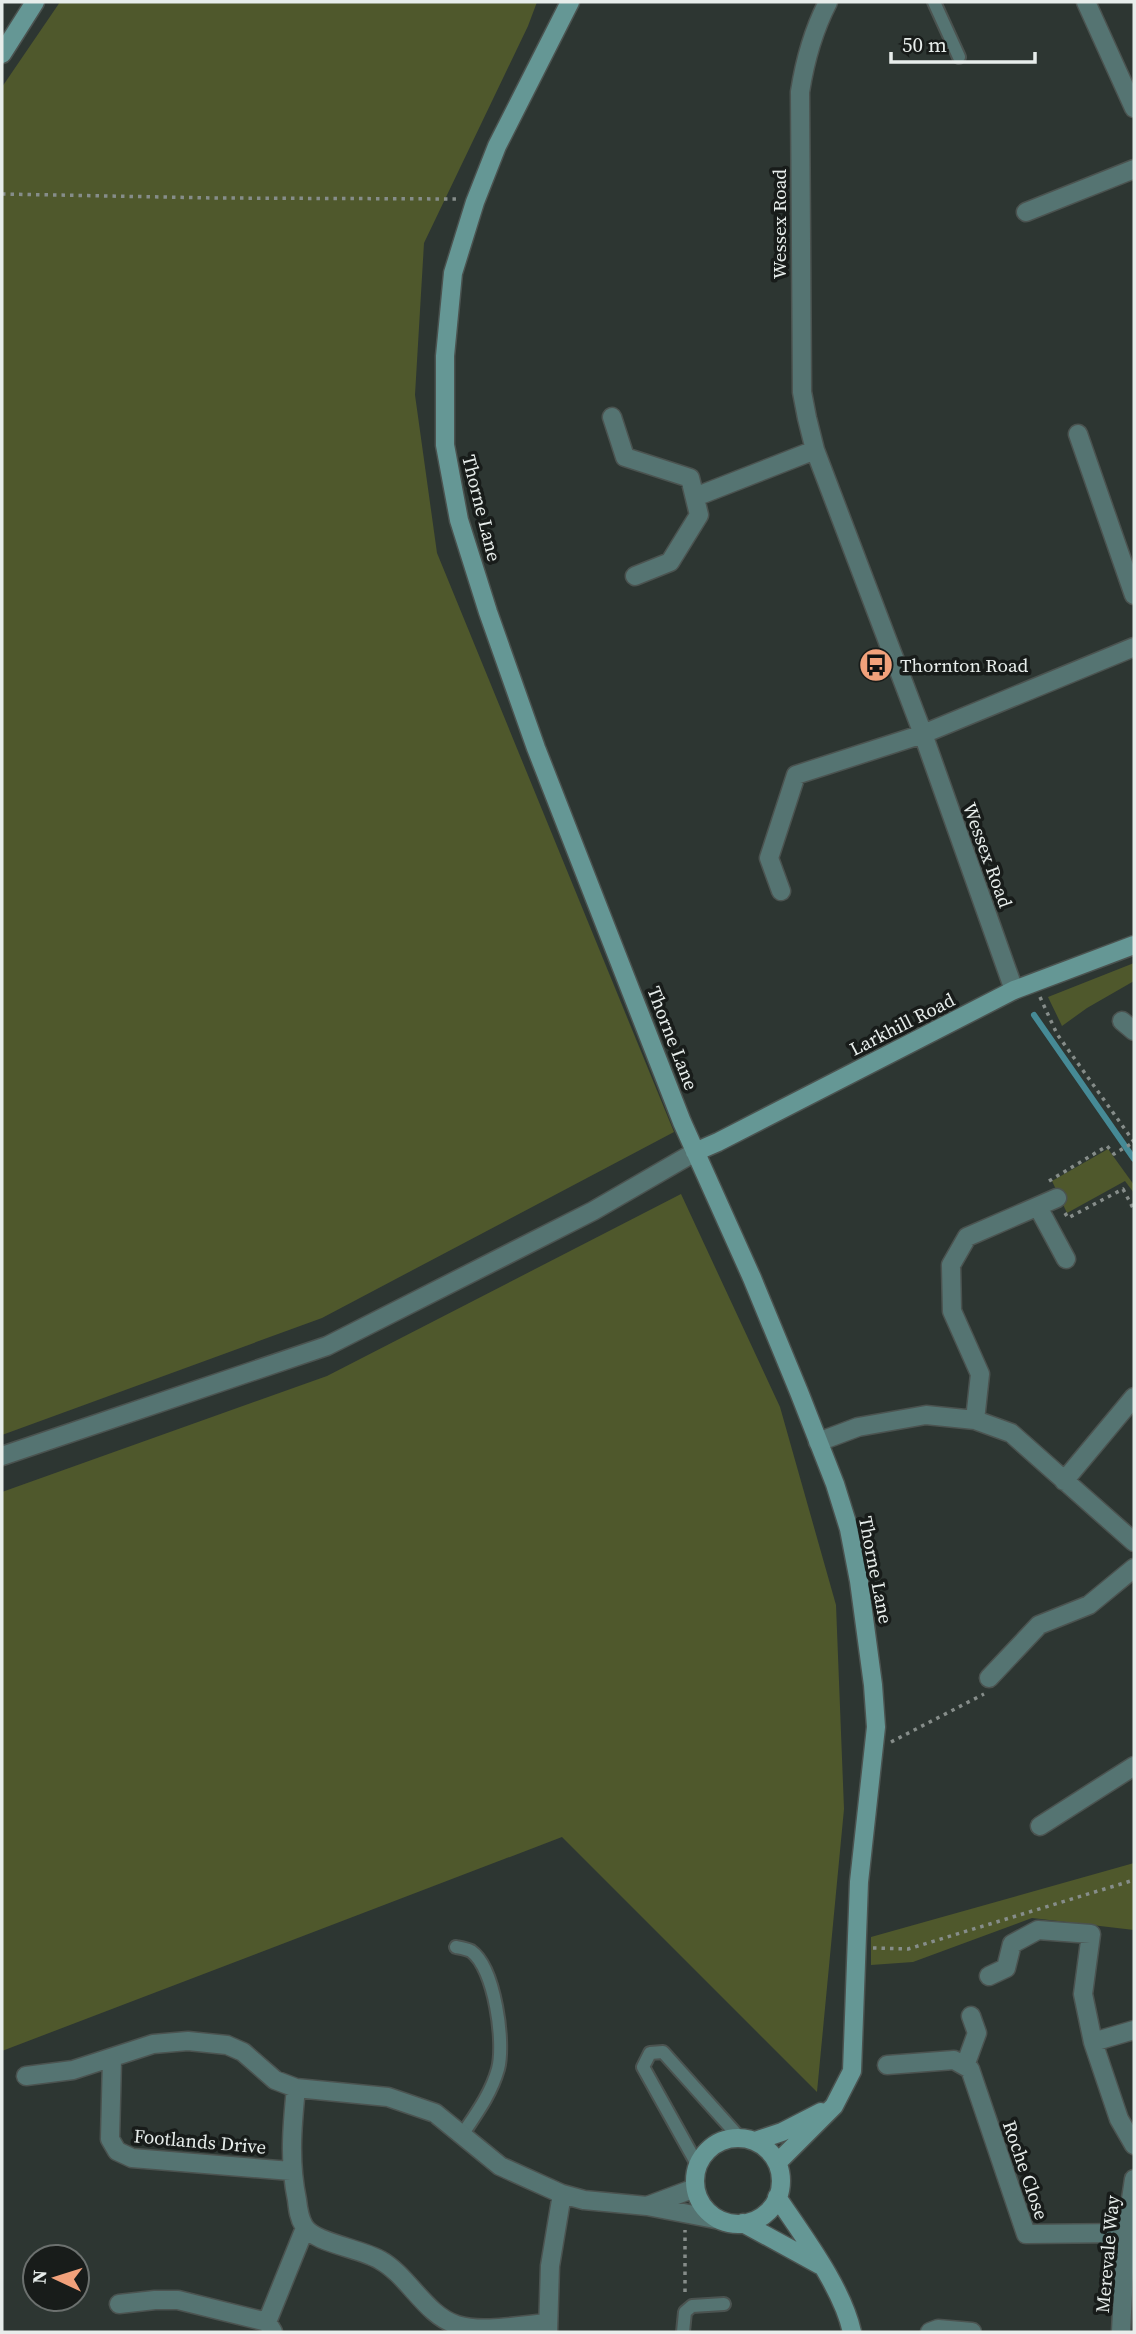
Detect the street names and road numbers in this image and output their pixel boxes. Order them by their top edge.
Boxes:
street label: Wessex Road [766,169,792,279]
street label: Thorne Lane [456,452,508,564]
street label: Wessex Road [957,799,1019,911]
street label: Thorne Lane [641,982,705,1094]
street label: Larkhill Road [845,986,959,1062]
street label: Thorne Lane [853,1514,899,1626]
street label: Roche Close [997,2117,1055,2223]
street label: Footlands Drive [133,2122,267,2160]
street label: Merevale Way [1089,2194,1125,2314]

